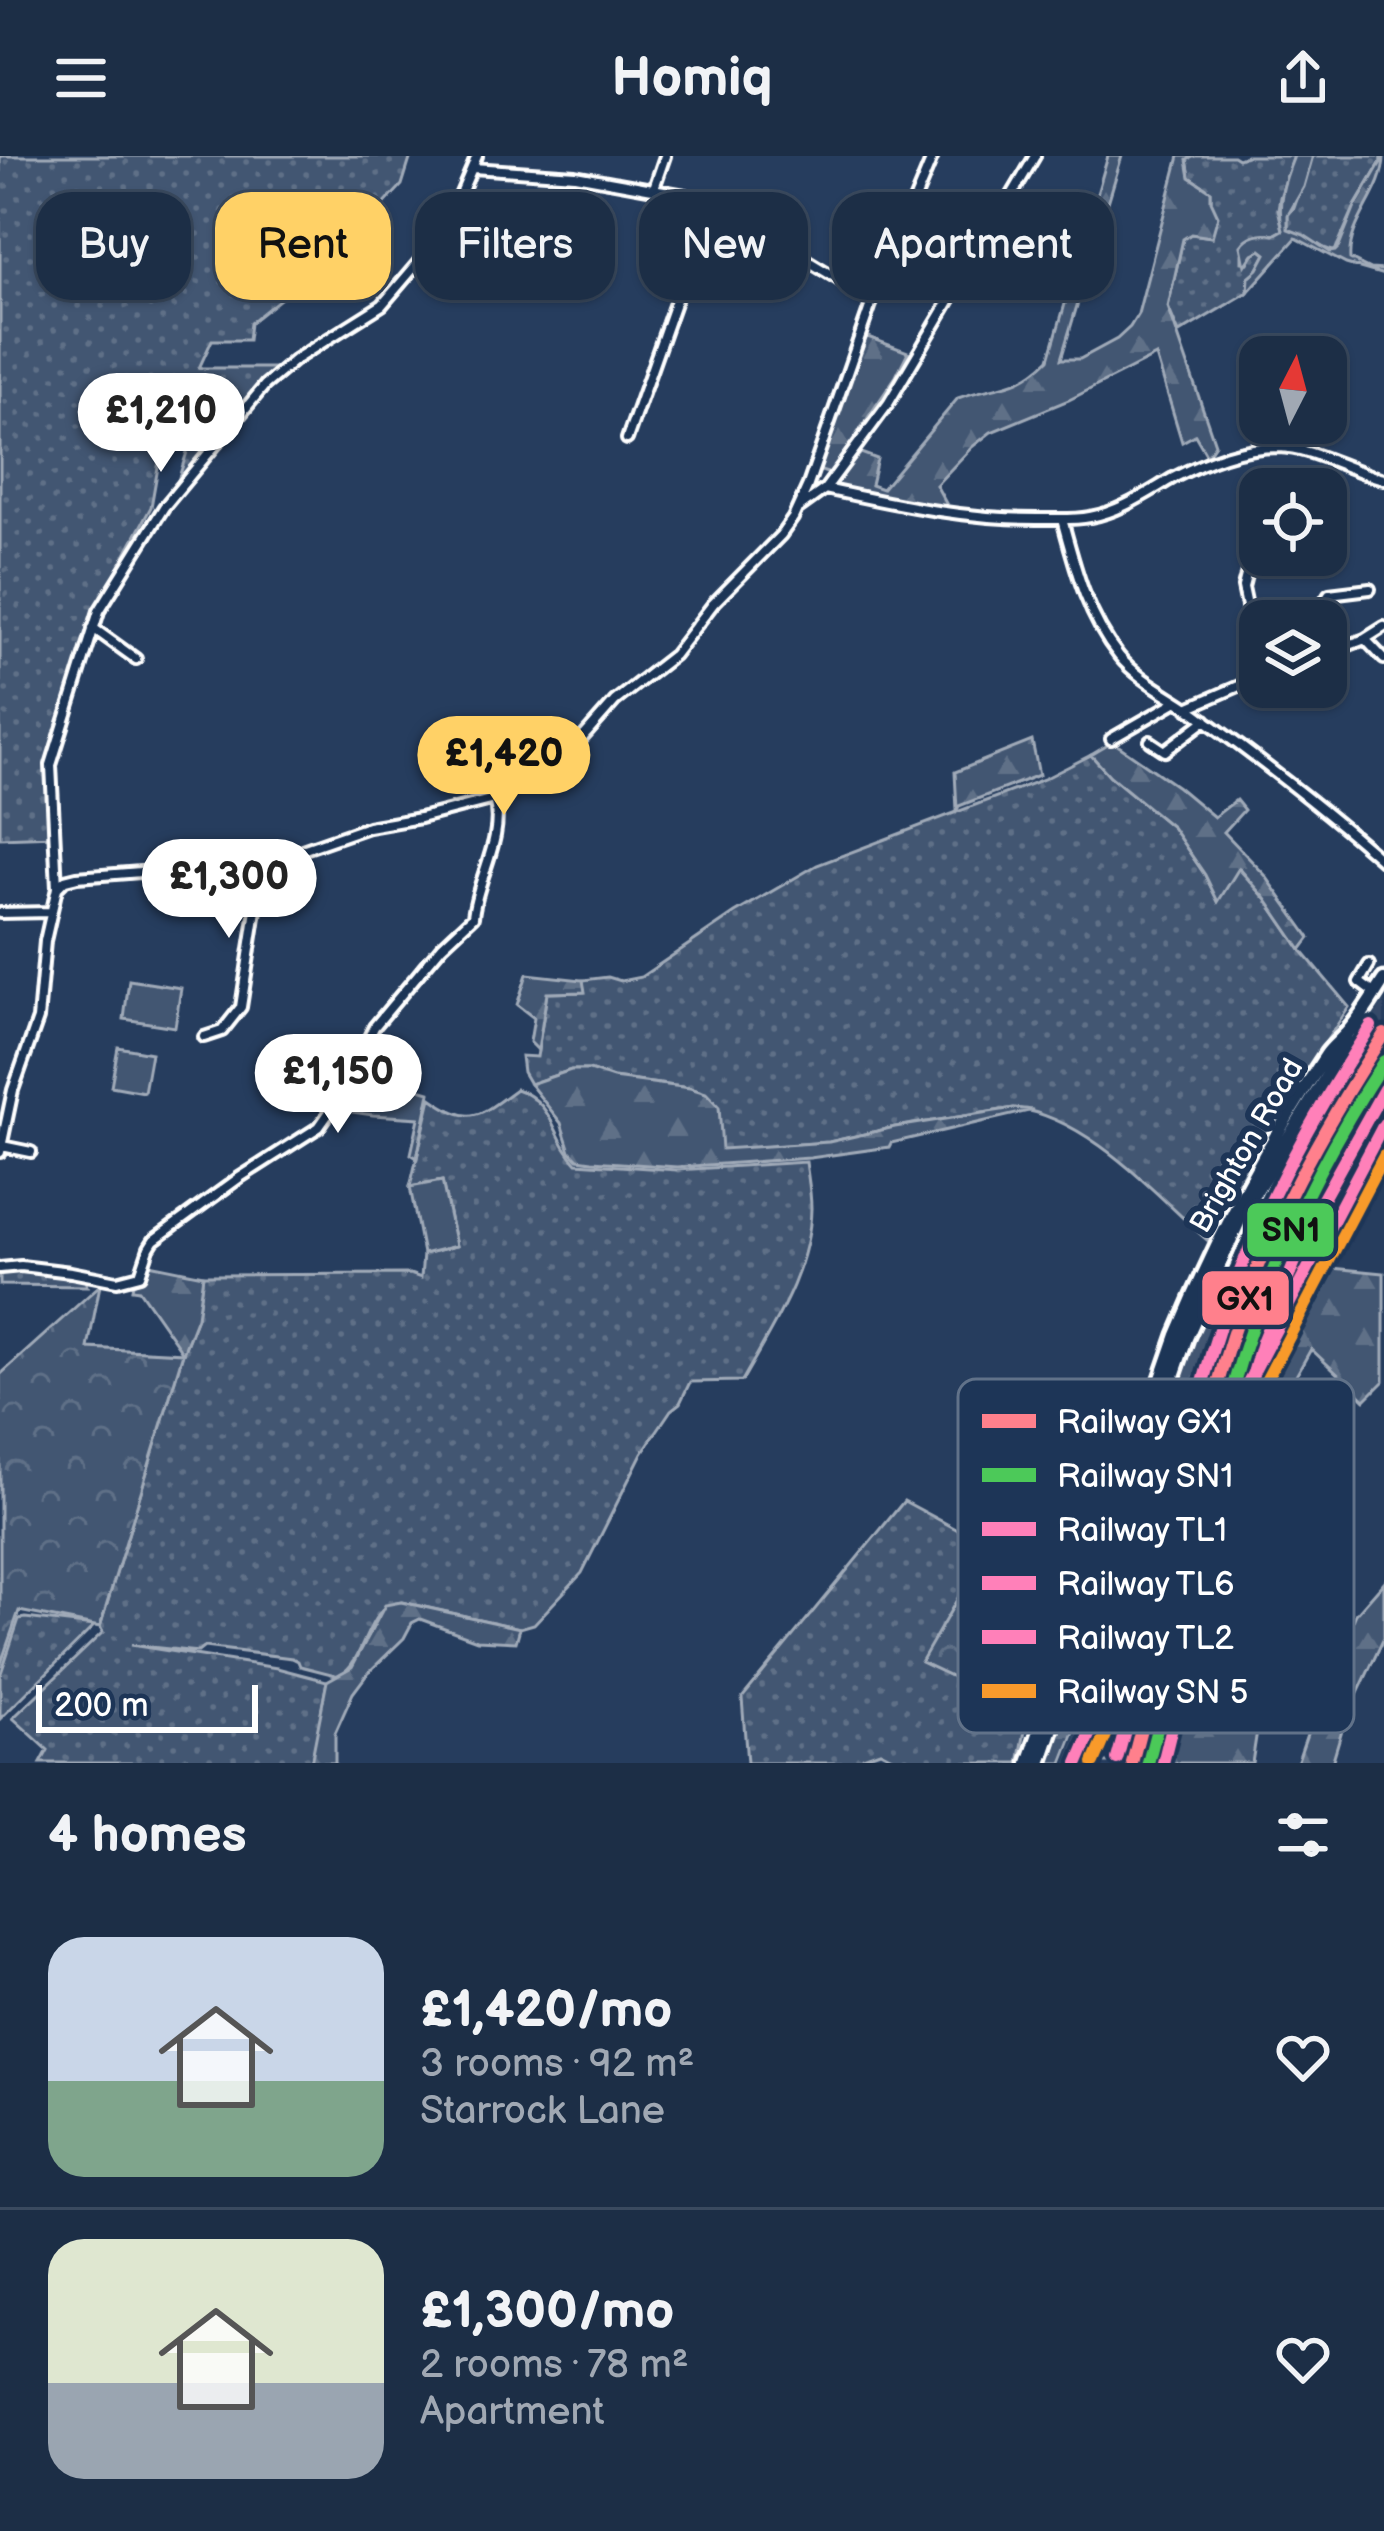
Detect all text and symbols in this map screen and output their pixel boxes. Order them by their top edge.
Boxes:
icon: menu [48,45,114,111]
icon: share [1270,45,1336,111]
text: Homiq [611,46,773,111]
chip: Buy [36,192,191,300]
chip: Rent [215,192,391,300]
chip: Filters [415,192,615,300]
chip: New [639,192,808,300]
chip: Apartment [832,192,1114,300]
north arrow [1239,336,1347,444]
map controls [1239,336,1347,708]
pin: £1,210 [63,373,259,475]
text: £1,210 [105,388,217,435]
button: locate [1239,468,1347,576]
button: layers [1239,600,1347,708]
pin: £1,420 [406,716,602,818]
text: £1,420 [444,731,564,778]
pin: £1,300 [131,839,327,941]
text: £1,300 [169,854,289,901]
pin: £1,150 [240,1034,436,1136]
text: £1,150 [282,1049,394,1096]
street label: Brighton Road [1183,1052,1311,1240]
line badge: SN1 [1245,1201,1336,1259]
text: SN1 [1262,1211,1320,1251]
line badge: GX1 [1200,1269,1291,1327]
text: GX1 [1216,1280,1274,1320]
legend [958,1379,1354,1733]
text: Railway GX1 [1057,1403,1233,1443]
text: Railway SN1 [1057,1457,1233,1497]
text: Railway TL1 [1057,1511,1227,1551]
text: Railway TL6 [1057,1565,1234,1605]
text: Railway TL2 [1057,1619,1234,1659]
text: Railway SN 5 [1057,1673,1248,1713]
scale bar [36,1679,258,1732]
text: 200 m [54,1686,148,1726]
icon: filters [1270,1802,1336,1868]
text: 4 homes [48,1805,247,1866]
text: £1,420/mo [420,1980,672,2041]
icon: home [144,1985,288,2129]
icon: heart [1270,2024,1336,2090]
text: 3 rooms · 92 m² [420,2041,694,2088]
text: Starrock Lane [420,2088,665,2135]
text: £1,300/mo [420,2281,674,2342]
icon: home [144,2287,288,2431]
icon: heart [1270,2326,1336,2392]
text: 2 rooms · 78 m² [420,2342,689,2389]
text: Apartment [420,2389,604,2436]

